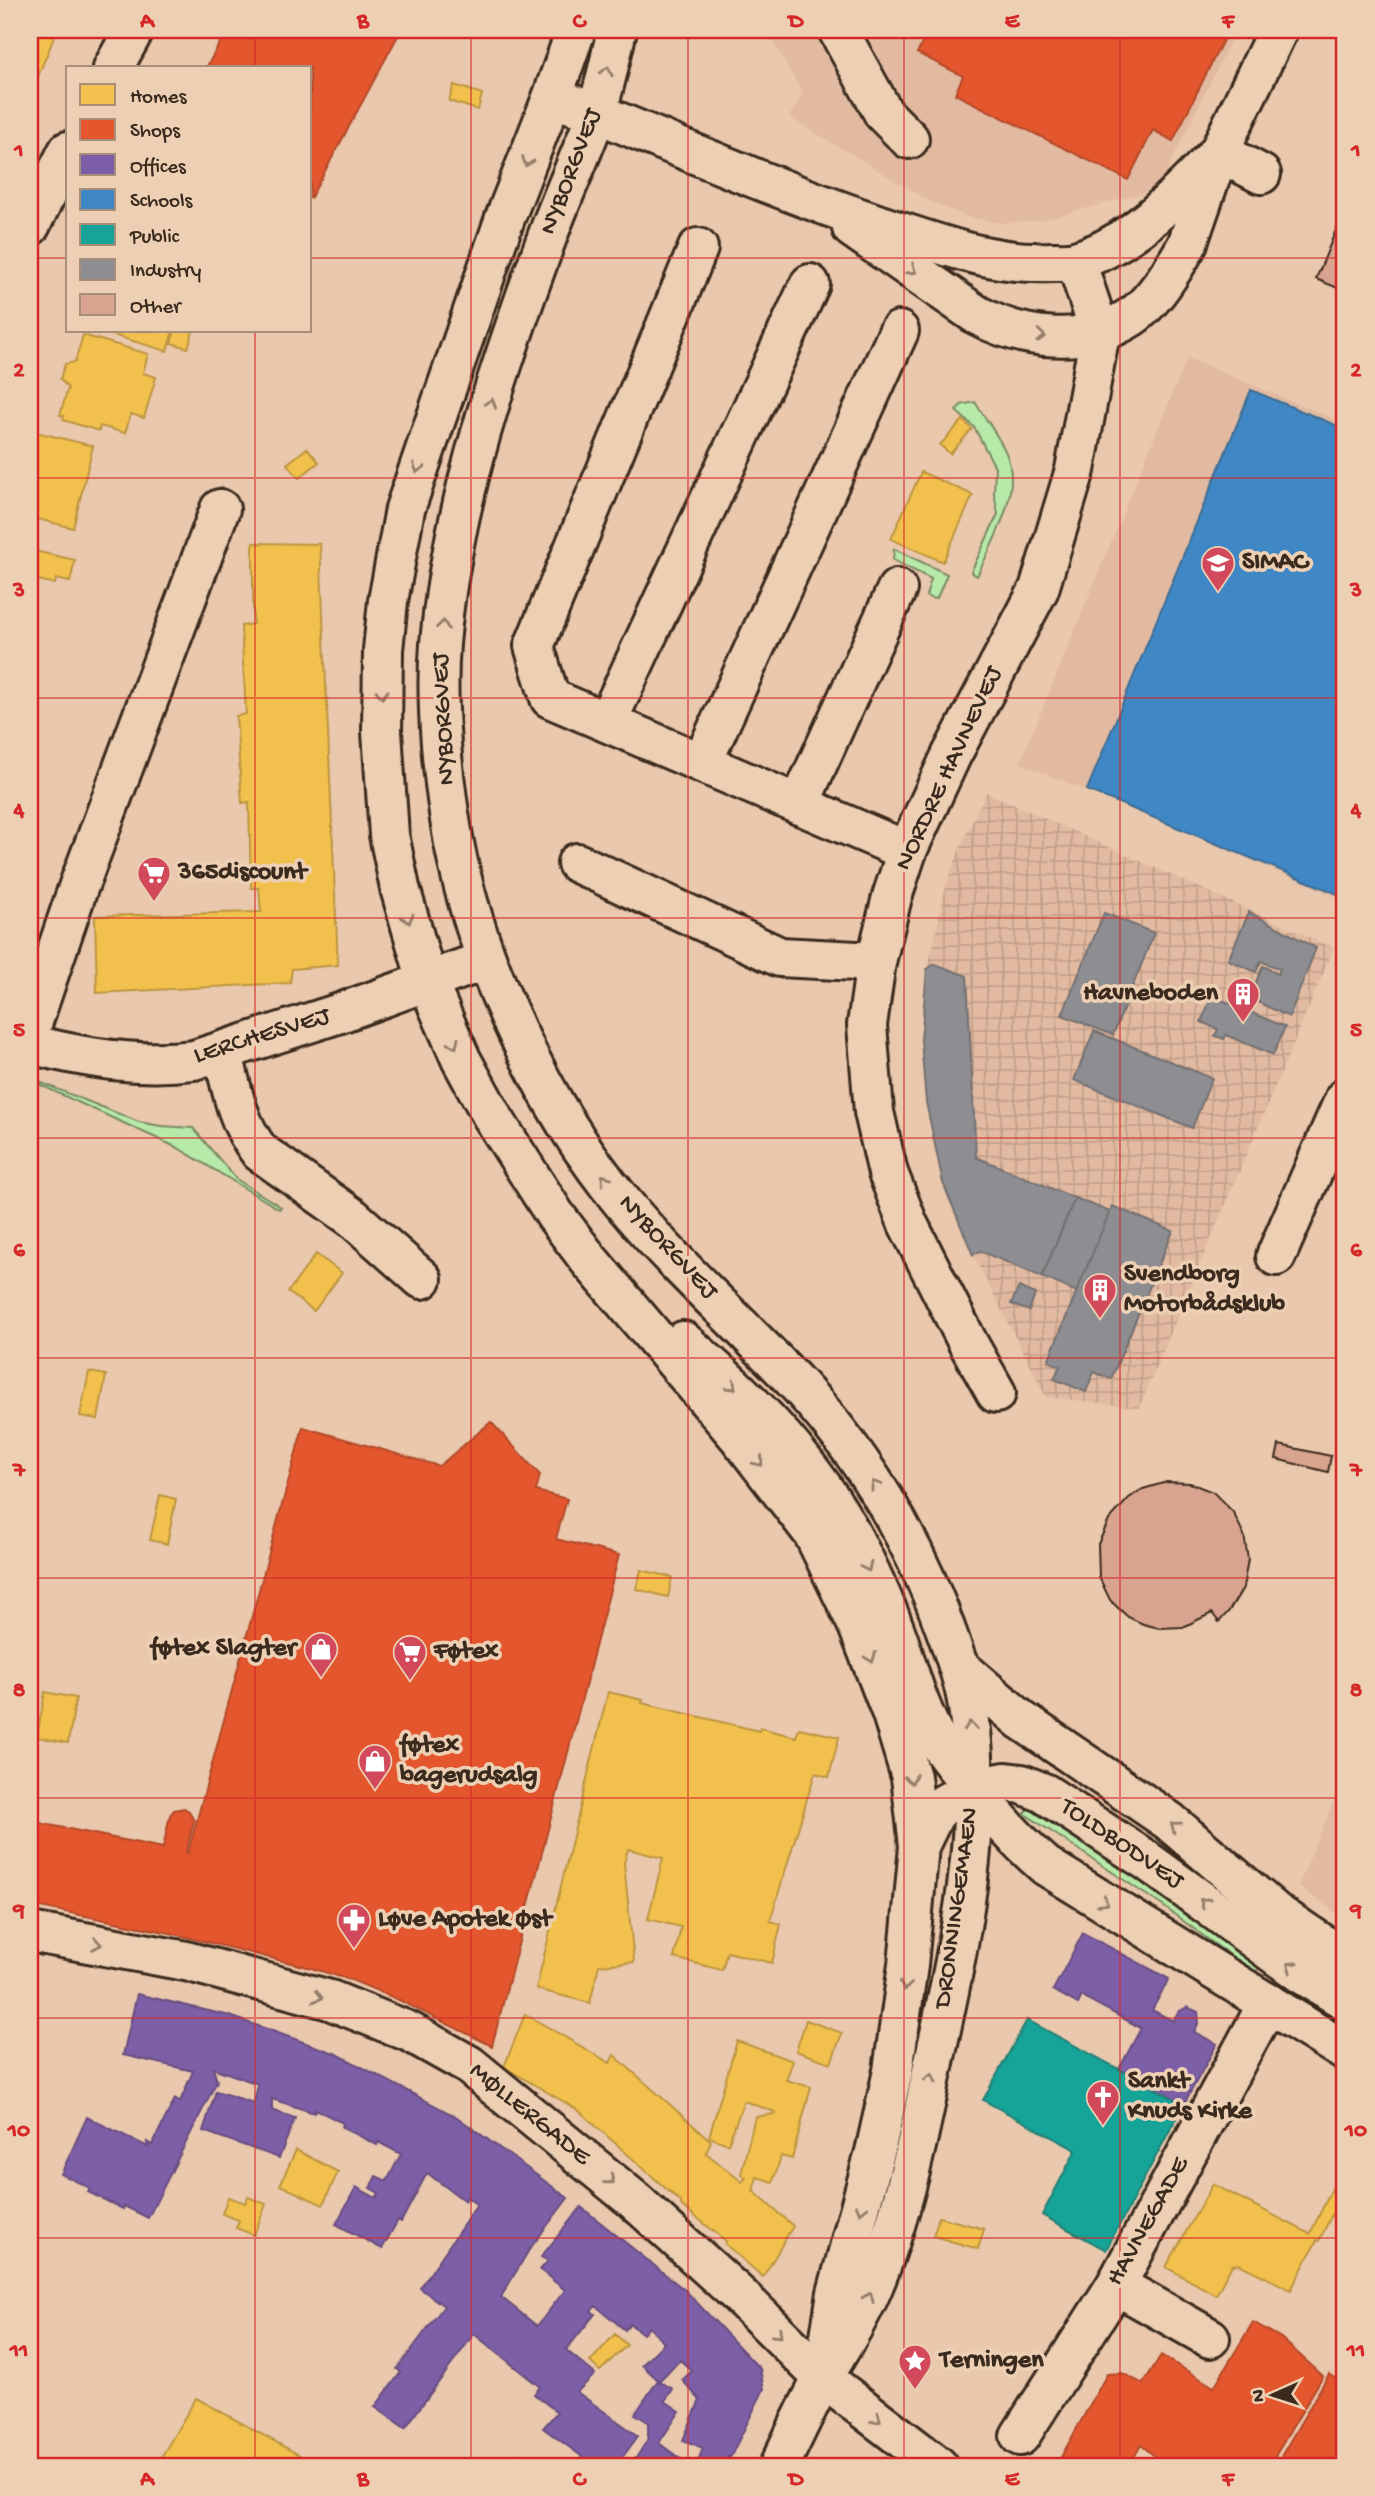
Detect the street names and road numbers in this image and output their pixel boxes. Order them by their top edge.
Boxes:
street label: NYBORGVEJ [534,103,611,239]
street label: NYBORGVEJ [426,651,464,786]
street label: NORDRE HAVNEVEJ [889,661,1011,876]
street label: LERCHESVEJ [190,1001,335,1072]
street label: NYBORGVEJ [611,1189,724,1308]
street label: TOLDBODVEJ [1052,1791,1190,1898]
street label: DRONNINGEMAEN [928,1806,987,2012]
street label: MØLLERGADE [462,2057,597,2174]
street label: HAVNEGADE [1101,2151,1198,2292]

